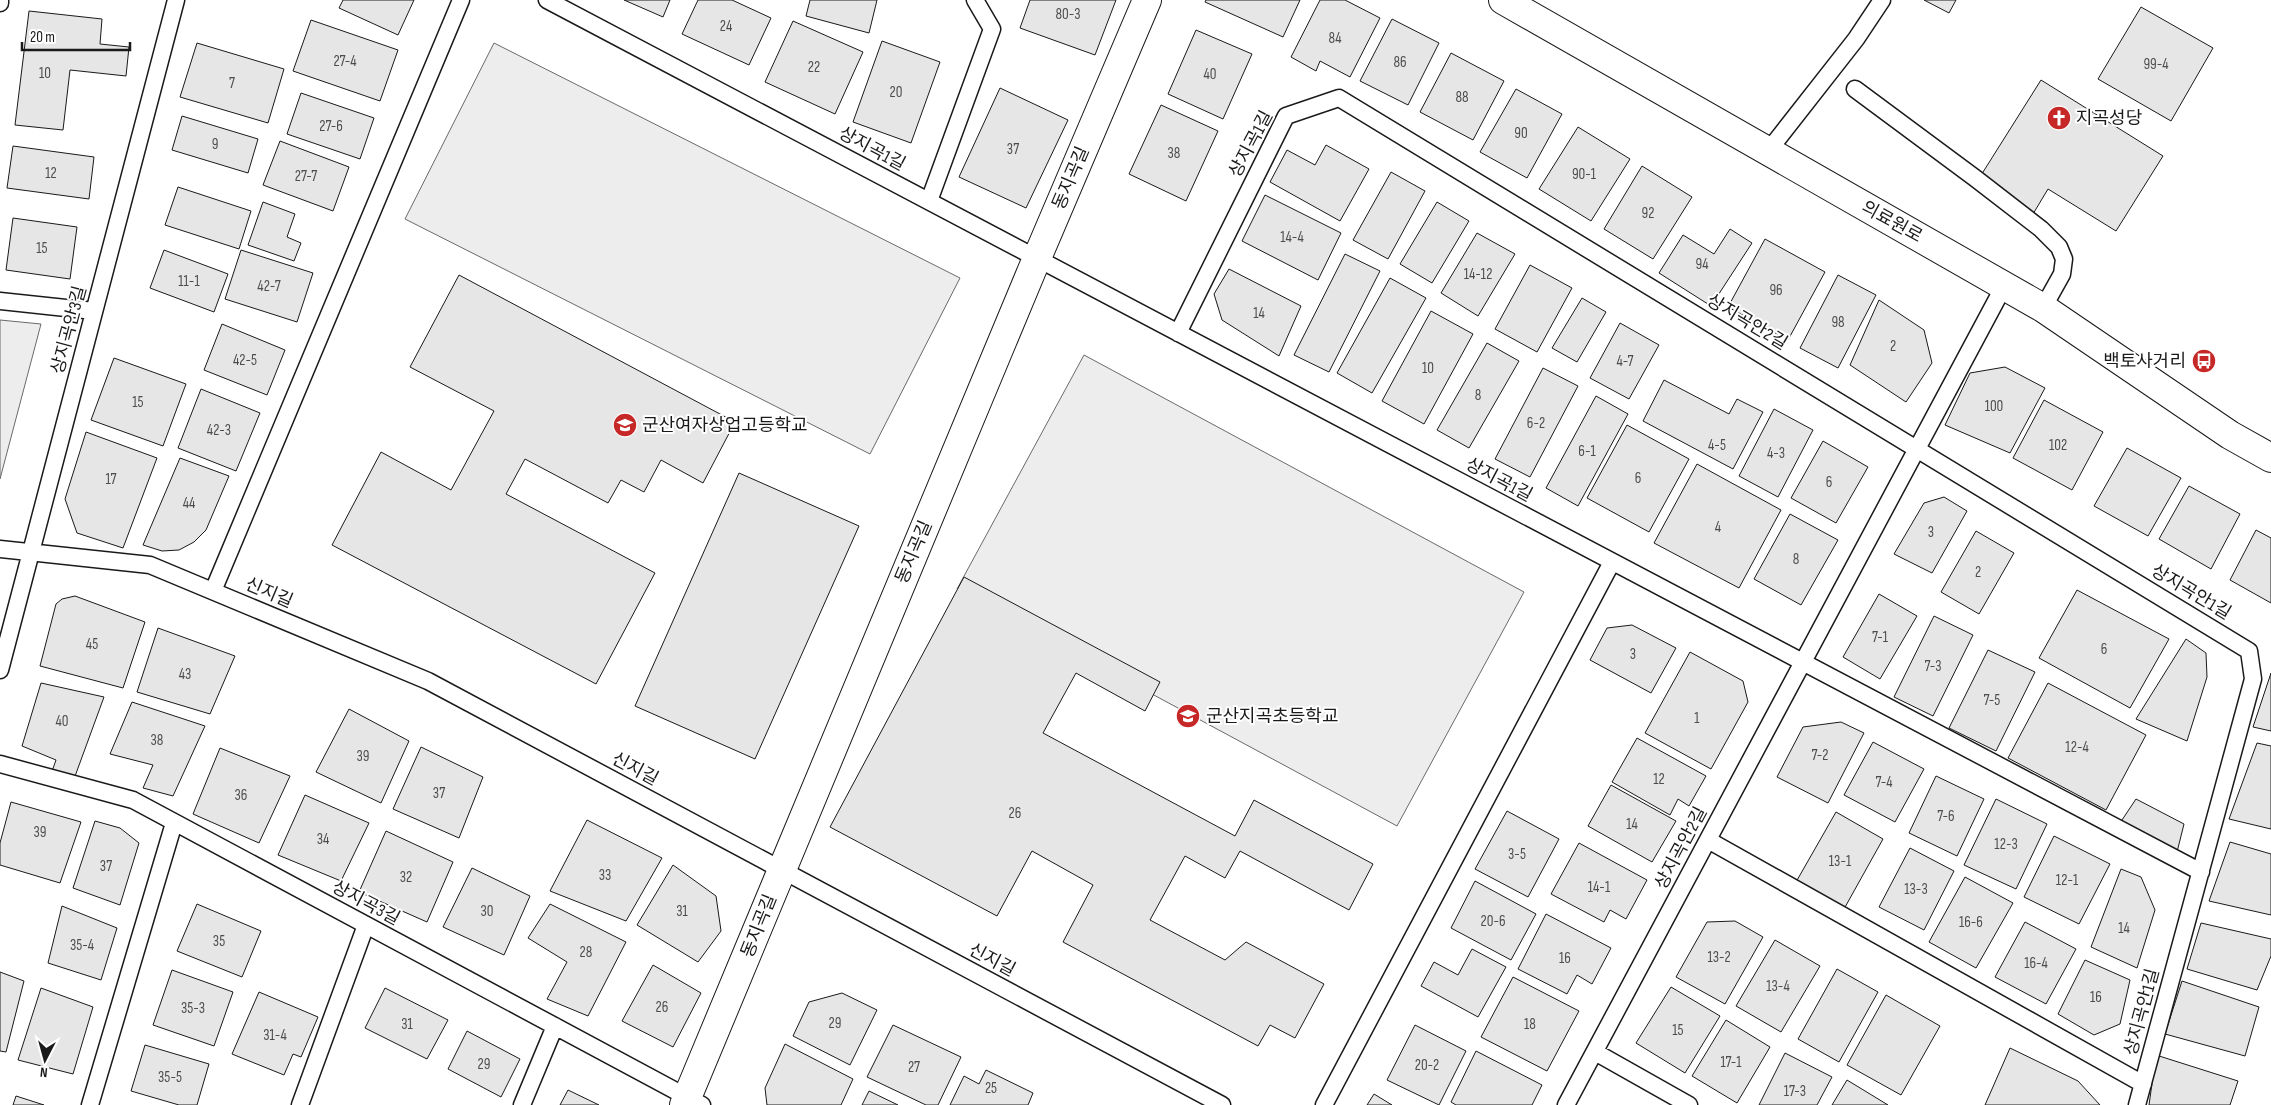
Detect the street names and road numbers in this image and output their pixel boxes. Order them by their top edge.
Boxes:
street label: 상지곡1길 [1225,107,1277,181]
street label: 상지곡1길 [835,123,909,175]
street label: 동지곡길 [1048,143,1094,213]
street label: 의료원로 [1858,197,1926,247]
street label: 상지곡안3길 [47,284,91,376]
street label: 상지곡안2길 [1703,290,1791,354]
street label: 상지곡1길 [1462,454,1536,506]
street label: 동지곡길 [891,517,937,587]
street label: 상지곡안1길 [2147,560,2235,624]
street label: 신지길 [242,574,296,612]
street label: 신지길 [608,748,662,790]
street label: 상지곡안2길 [1651,803,1711,893]
street label: 상지곡3길 [328,876,404,930]
street label: 동지곡길 [737,891,781,961]
street label: 신지길 [965,939,1019,981]
street label: 상지곡안1길 [2120,966,2164,1058]

